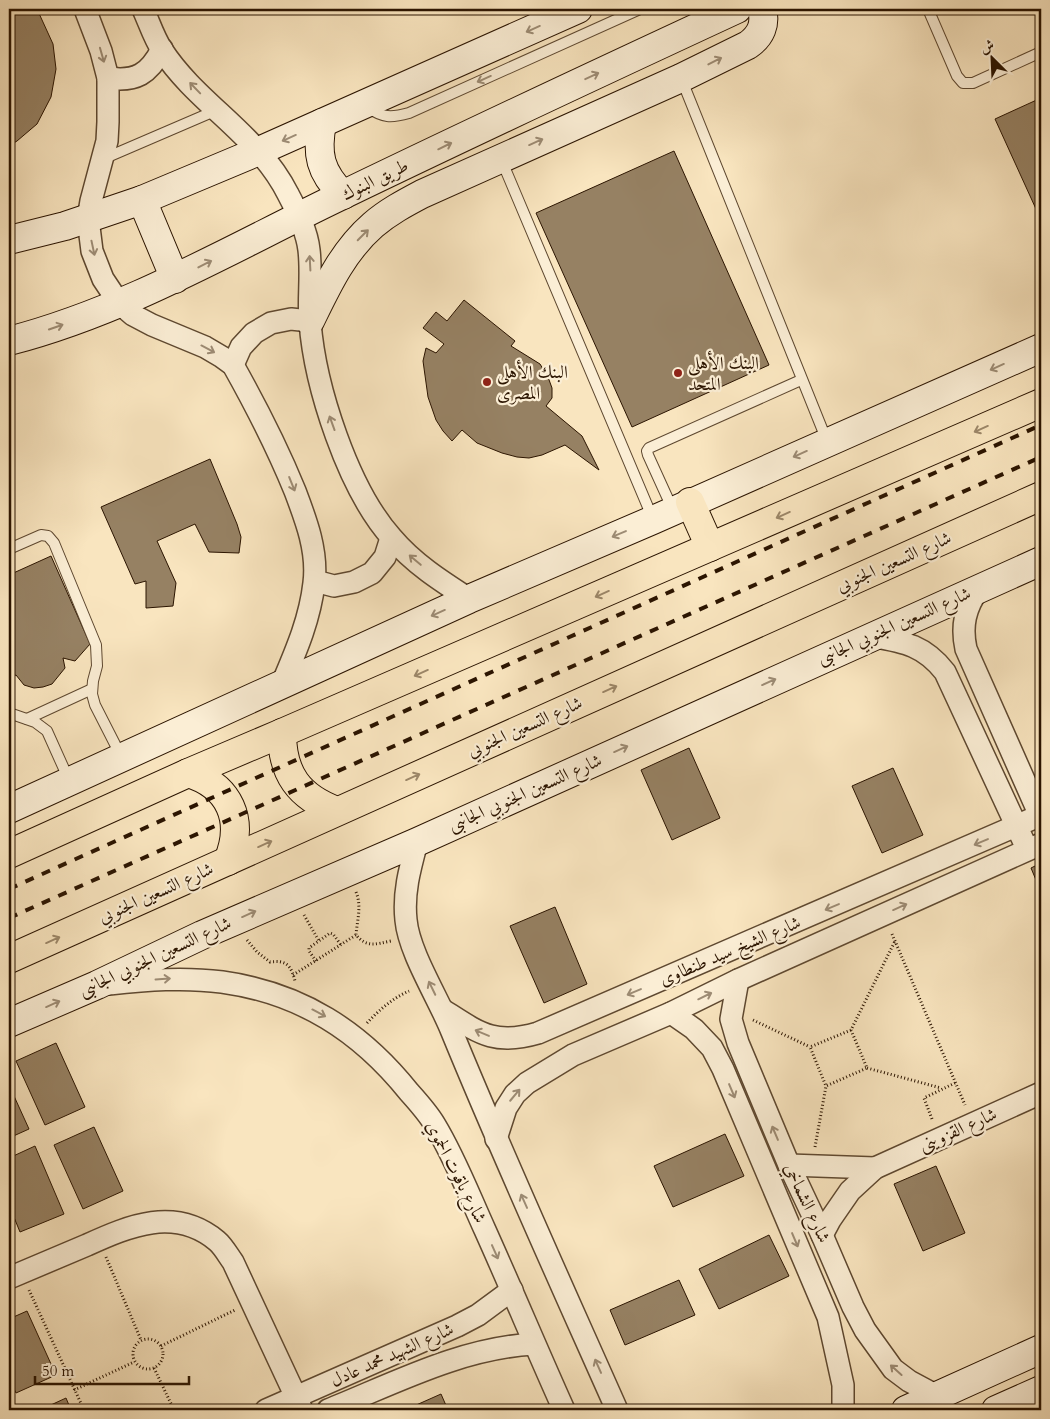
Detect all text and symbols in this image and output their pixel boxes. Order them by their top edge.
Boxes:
one-way arrow [526,24,541,34]
north arrow [968,32,1018,82]
text: ش [977,35,997,58]
one-way arrow [97,46,107,62]
one-way arrow [708,56,723,66]
one-way arrow [584,71,599,81]
one-way arrow [477,75,492,85]
one-way arrow [189,82,201,95]
one-way arrow [282,133,297,143]
one-way arrow [528,137,543,147]
one-way arrow [437,140,452,150]
street label: طريق البنوك [337,153,413,207]
one-way arrow [356,230,368,242]
one-way arrow [89,240,98,256]
one-way arrow [305,255,314,271]
one-way arrow [197,258,212,268]
one-way arrow [47,322,63,332]
one-way arrow [201,344,216,354]
place label: البنك الأهلى المتحد [688,350,759,397]
place label: البنك الأهلى المصرى [497,359,568,406]
one-way arrow [990,363,1005,373]
marker: البنك الأهلى المتحد [672,367,684,379]
marker: البنك الأهلى المصرى [481,376,493,388]
one-way arrow [327,416,336,431]
one-way arrow [973,426,988,435]
one-way arrow [793,449,808,459]
one-way arrow [288,476,297,492]
one-way arrow [776,511,791,521]
street label: شارع التسعين الجنوبي [833,525,956,600]
one-way arrow [612,530,627,539]
one-way arrow [408,555,421,566]
street label: شارع التسعين الجنوبي الجانبى [813,581,976,673]
one-way arrow [595,590,610,600]
one-way arrow [431,608,446,618]
one-way arrow [414,668,429,678]
one-way arrow [762,677,777,687]
one-way arrow [602,684,617,694]
street label: شارع التسعين الجنوبي [464,690,587,765]
one-way arrow [613,744,628,754]
street label: شارع التسعين الجنوبي الجانبى [444,748,607,840]
one-way arrow [405,772,420,781]
one-way arrow [974,837,989,847]
one-way arrow [257,838,272,848]
street label: شارع التسعين الجنوبي [95,856,218,931]
one-way arrow [825,902,840,912]
one-way arrow [893,902,908,912]
one-way arrow [241,909,256,919]
street label: شارع الشيخ سيد طنطاوى [655,910,806,995]
street label: شارع التسعين الجنوبي الجانبى [75,911,236,1005]
one-way arrow [45,934,60,944]
one-way arrow [154,975,170,984]
one-way arrow [427,981,436,996]
one-way arrow [627,988,642,998]
one-way arrow [697,991,712,1000]
one-way arrow [45,998,60,1008]
one-way arrow [312,1009,326,1019]
one-way arrow [475,1028,490,1037]
one-way arrow [727,1083,737,1098]
one-way arrow [510,1089,521,1102]
street label: شارع القزوينى [915,1102,1002,1160]
street label: شارع ياقوت الحموي [418,1116,493,1229]
one-way arrow [770,1126,779,1141]
street label: شارع الشماخي [776,1159,836,1248]
one-way arrow [519,1194,529,1209]
one-way arrow [791,1232,801,1247]
one-way arrow [491,1244,500,1259]
street label: شارع الشهيد محمد عادل [326,1317,458,1395]
scale bar [35,1354,189,1386]
one-way arrow [592,1359,602,1374]
text: 50 m [42,1361,74,1381]
one-way arrow [890,1364,902,1376]

